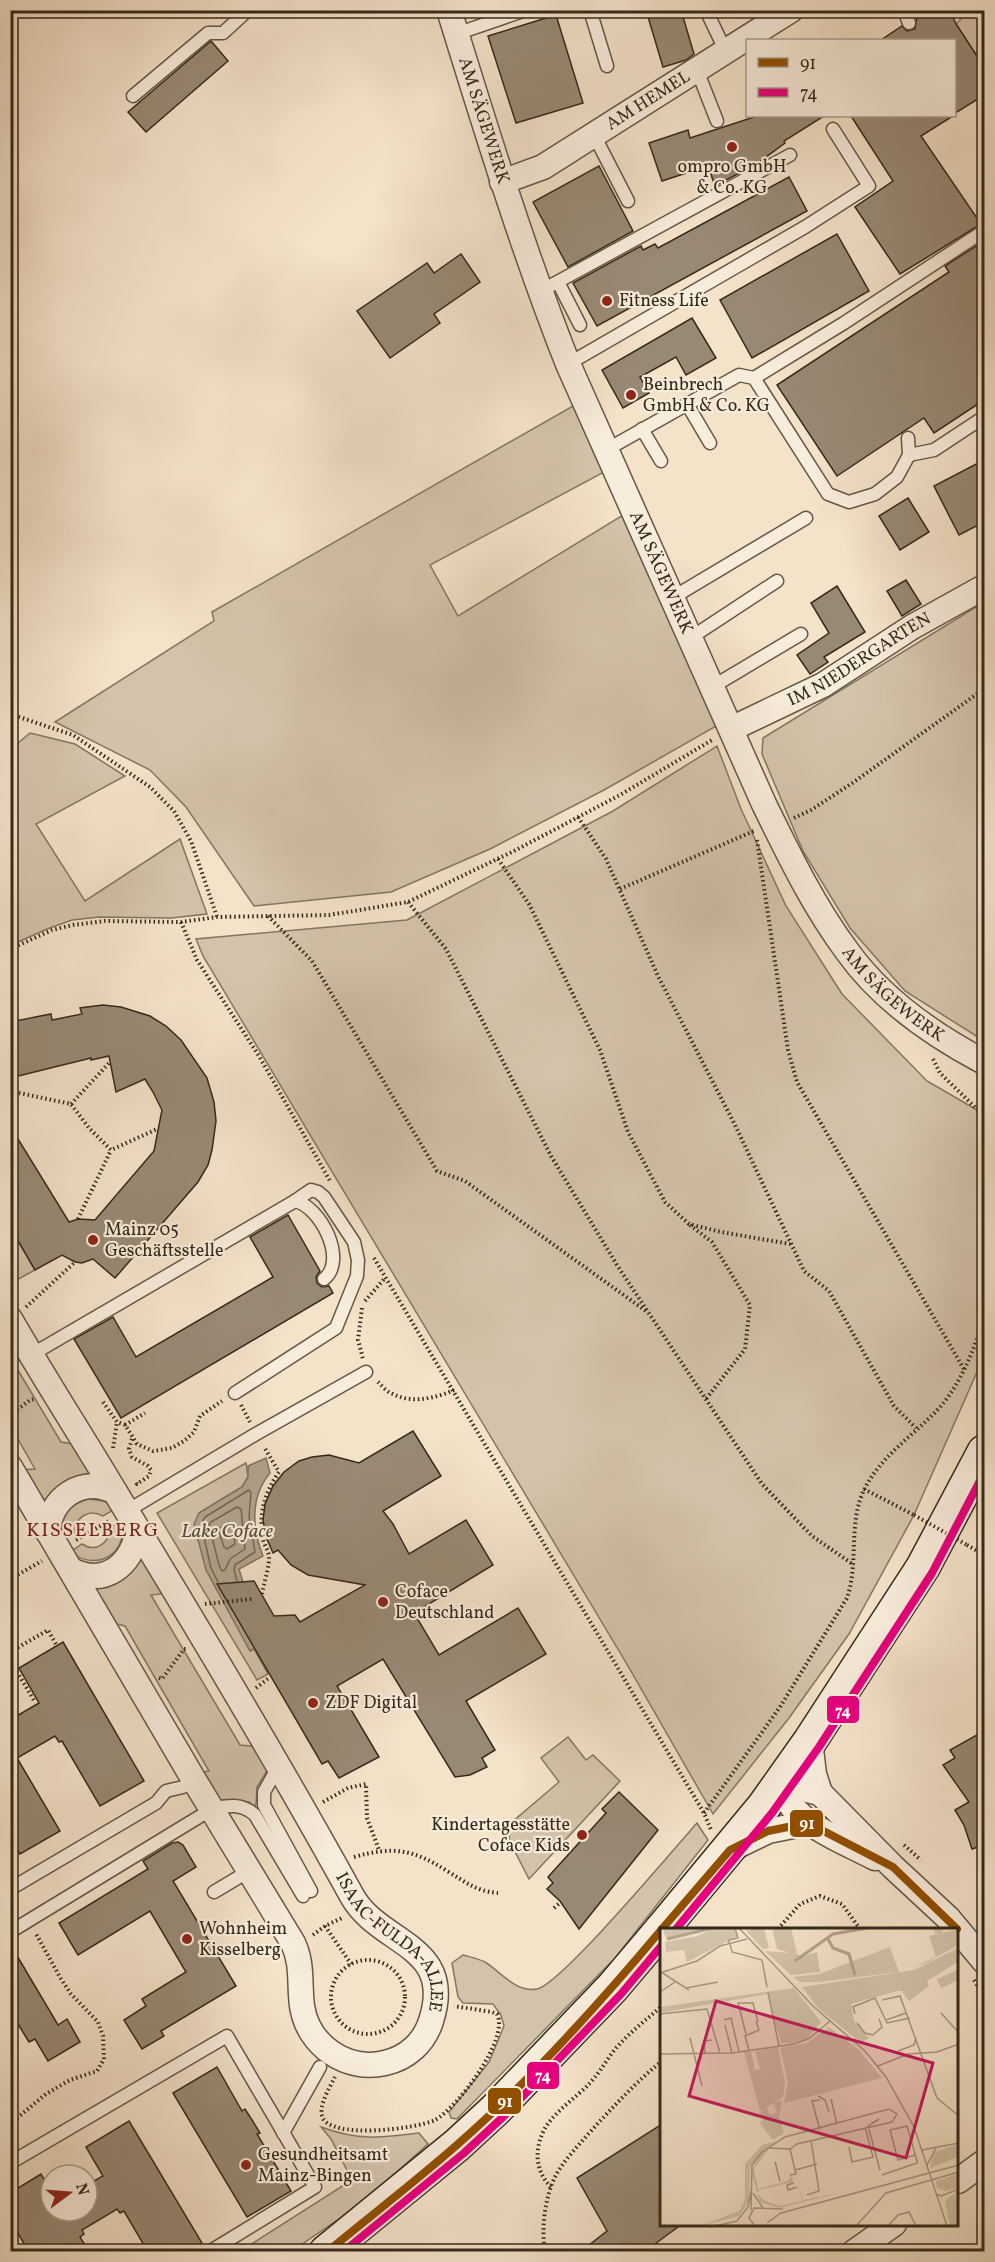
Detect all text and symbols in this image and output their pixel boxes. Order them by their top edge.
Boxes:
legend [746,39,956,117]
text: 91 [800,52,816,77]
street label: AM SÄGEWERK [452,54,516,188]
street label: AM HEMEL [601,64,695,136]
text: 74 [800,82,818,107]
marker: ompro GmbH & Co. KG [725,140,739,154]
place label: ompro GmbH & Co. KG [677,155,787,201]
place label: Fitness Life [619,289,709,314]
marker: Fitness Life [600,294,614,308]
place label: Beinbrech GmbH & Co. KG [643,373,770,419]
marker: Beinbrech GmbH & Co. KG [624,388,638,402]
street label: AM SÄGEWERK [623,507,699,638]
street label: IM NIEDERGARTEN [783,606,935,713]
street label: AM SÄGEWERK [835,942,949,1048]
place label: Mainz 05 Geschäftsstelle [105,1218,223,1264]
marker: Mainz 05 Geschäftsstelle [86,1233,100,1247]
district label: KISSELBERG [26,1517,160,1545]
water label: Lake Coface [181,1518,274,1546]
place label: Coface Deutschland [395,1580,494,1626]
marker: Coface Deutschland [376,1595,390,1609]
place label: ZDF Digital [325,1691,417,1716]
line badge: 74 [826,1695,860,1724]
marker: ZDF Digital [306,1696,320,1710]
text: 74 [835,1701,851,1723]
line badge: 91 [789,1809,824,1838]
place label: Kindertagesstätte Coface Kids [431,1813,570,1859]
text: 91 [799,1814,815,1836]
marker: Kindertagesstätte Coface Kids [575,1828,589,1842]
street label: ISAAC-FULDA-ALLEE [329,1868,449,2014]
place label: Wohnheim Kisselberg [199,1917,287,1963]
inset map [660,1928,959,2226]
marker: Wohnheim Kisselberg [180,1932,194,1946]
line badge: 74 [526,2061,560,2090]
text: 74 [535,2066,551,2088]
line badge: 91 [487,2087,522,2115]
text: 91 [497,2092,513,2114]
place label: Gesundheitsamt Mainz-Bingen [258,2143,388,2189]
marker: Gesundheitsamt Mainz-Bingen [239,2158,253,2172]
north arrow [39,2163,99,2223]
text: N [69,2181,94,2198]

